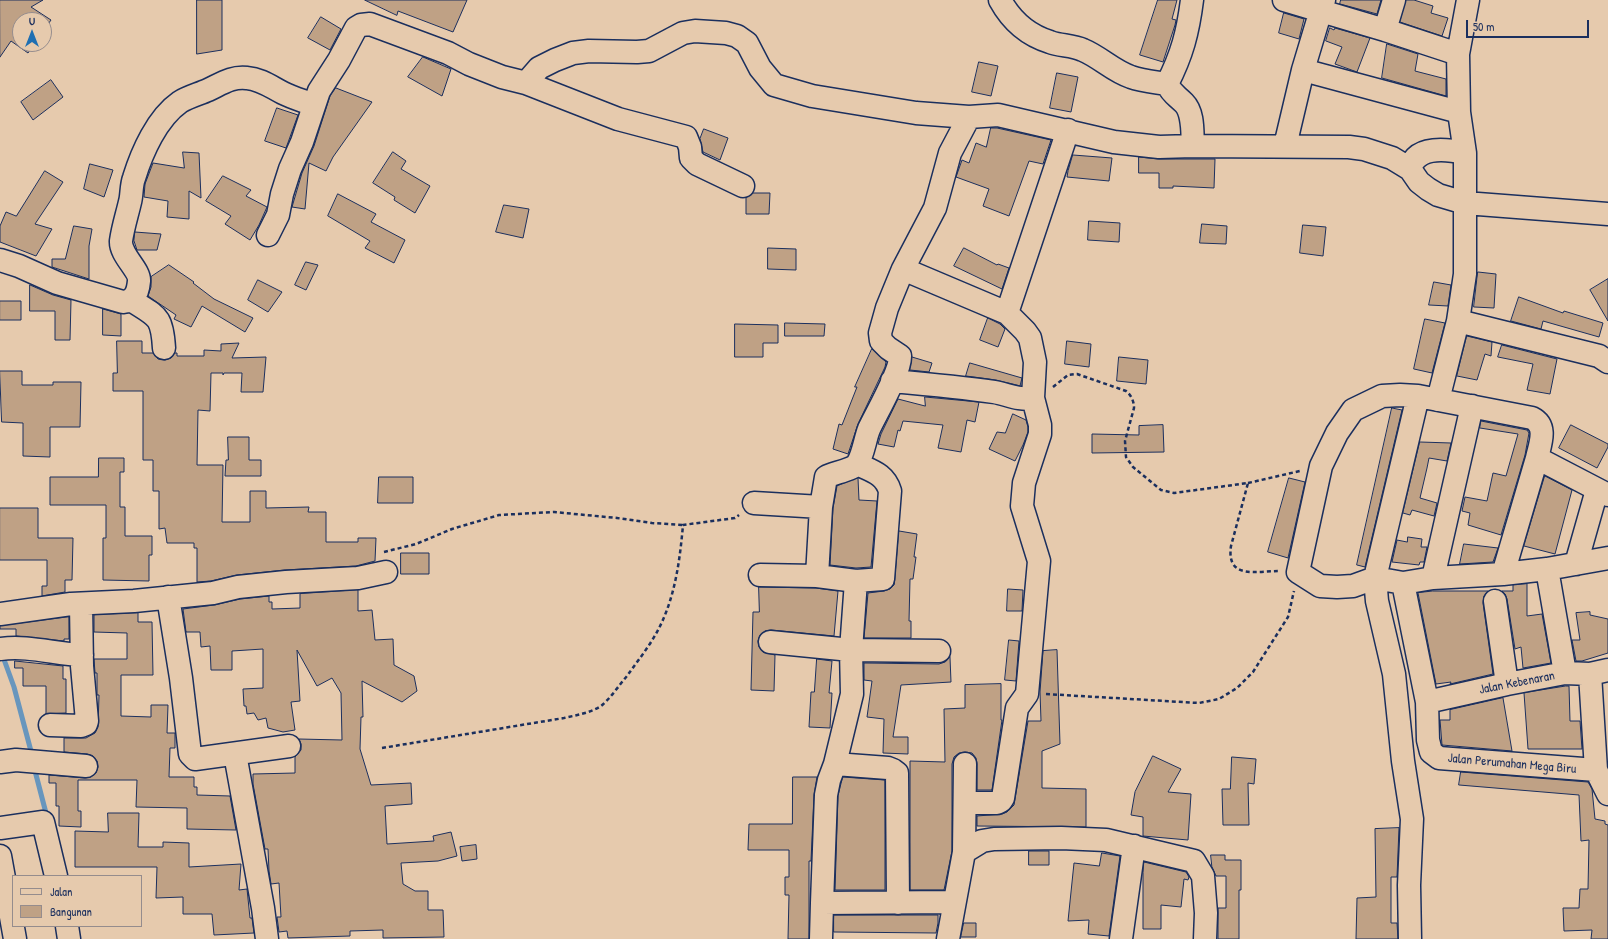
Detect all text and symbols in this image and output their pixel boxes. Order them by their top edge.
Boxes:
north arrow [12,12,52,52]
scale bar [1468,12,1591,38]
text: U [29,14,35,28]
text: 50 m [1473,18,1494,35]
street label: Jalan Kebenaran [1478,668,1556,698]
street label: Jalan Perumahan Mega Biru [1447,751,1577,777]
legend [12,875,142,927]
text: Jalan [50,883,72,900]
text: Bangunan [50,903,92,920]

